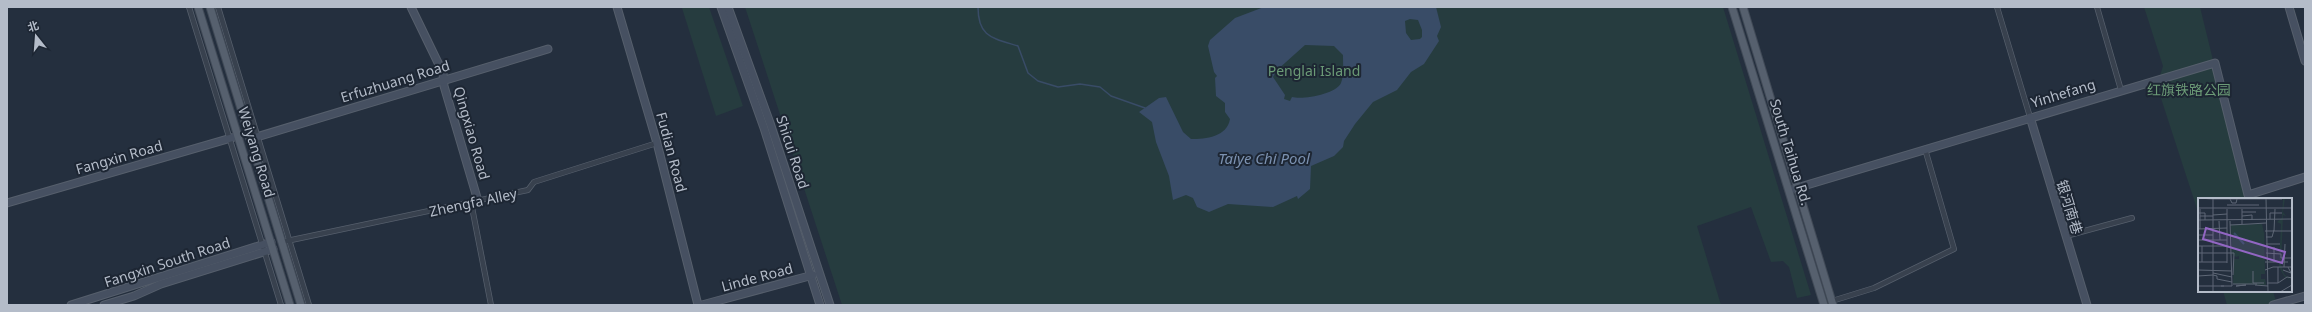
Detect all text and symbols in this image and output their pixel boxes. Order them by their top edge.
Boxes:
north arrow [16,16,56,56]
text: 北 [25,17,40,35]
street label: Erfuzhuang Road [338,55,452,107]
park label: Penglai Island [1268,61,1360,80]
street label: Yinhefang [2028,74,2098,112]
park label: 红旗铁路公园 [2147,80,2231,99]
street label: Qingxiao Road [450,84,494,182]
street label: South Taihua Rd. [1766,97,1816,207]
street label: Weiyang Road [234,104,280,200]
street label: Fudian Road [652,110,692,194]
street label: Shicui Road [772,113,814,191]
street label: Fangxin Road [73,136,165,178]
water label: Taiye Chi Pool [1218,148,1311,168]
street label: 银河南巷 [2053,177,2087,237]
street label: Zhengfa Alley [427,183,519,221]
inset map [2198,198,2292,292]
street label: Fangxin South Road [102,233,232,291]
street label: Linde Road [719,258,795,296]

